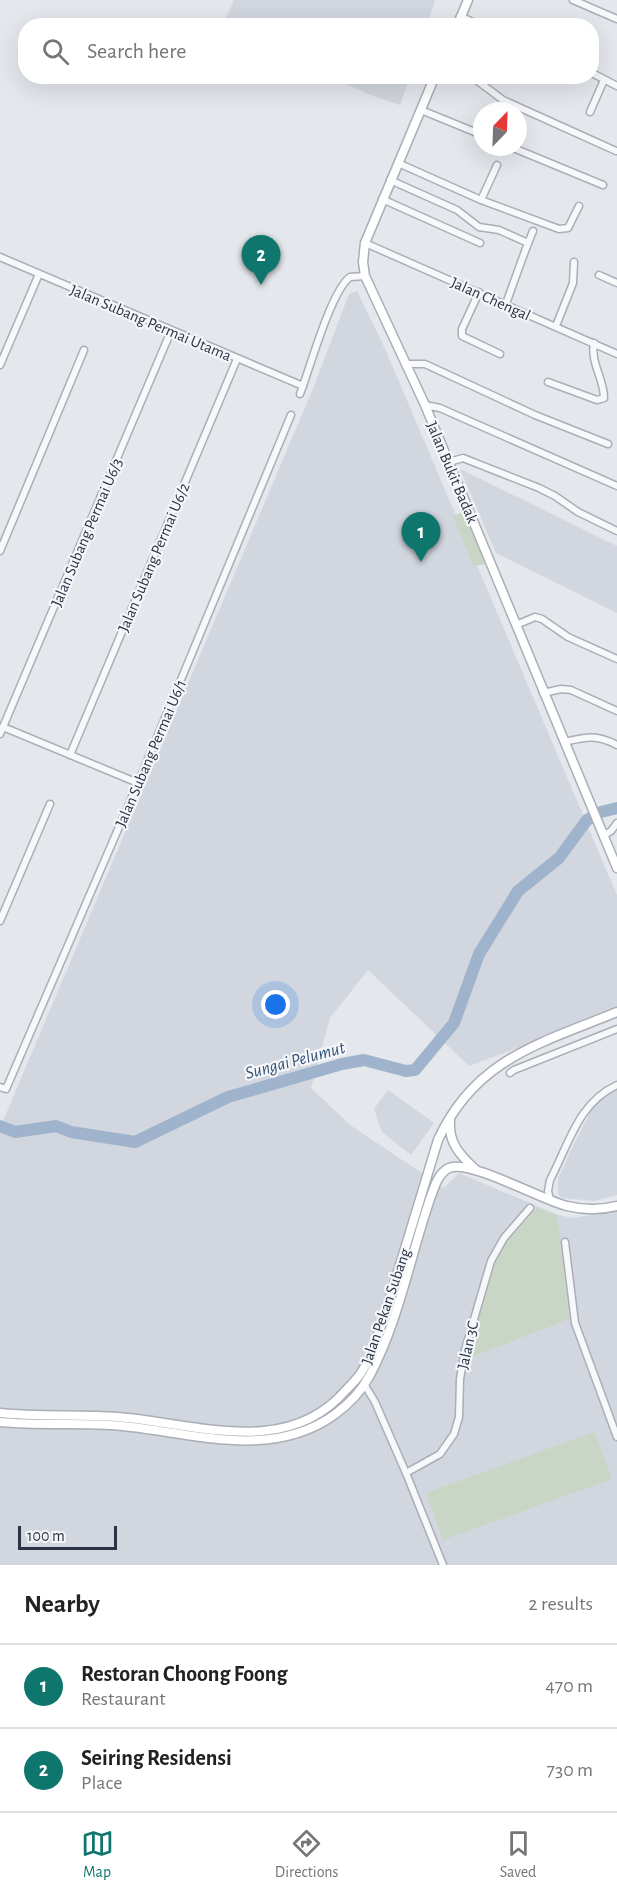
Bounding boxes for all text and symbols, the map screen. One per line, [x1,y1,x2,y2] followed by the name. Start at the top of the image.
[18,18,599,84] search box
[39,35,72,68] icon: search
[87,40,186,62] text: Search here
[473,102,527,156] north arrow
[242,236,280,285] pin: 2
[448,274,533,324] street label: Jalan Chengal
[68,282,234,364] street label: Jalan Subang Permai Utama
[423,419,481,526] street label: Jalan Bukit Badak
[48,456,125,609] street label: Jalan Subang Permai U6/3
[115,480,193,634] street label: Jalan Subang Permai U6/2
[402,512,440,562] pin: 1
[113,677,189,829] street label: Jalan Subang Permai U6/1
[261,990,290,1019] your location
[243,1039,347,1083] water label: Sungai Pelumut
[359,1246,413,1366] street label: Jalan Pekan Subang
[455,1320,481,1371] street label: Jalan 3C
[18,1523,117,1550] scale bar
[27,1528,65,1544] text: 100 m
[24,1591,100,1617] text: Nearby
[529,1594,593,1614] text: 2 results
[81,1663,287,1685] text: Restoran Choong Foong
[40,1676,47,1696] text: 1
[545,1676,593,1696] text: 470 m
[81,1689,166,1709] text: Restaurant
[81,1747,232,1769] text: Seiring Residensi
[39,1760,48,1780] text: 2
[547,1760,593,1780] text: 730 m
[81,1773,122,1793] text: Place
[81,1827,114,1882] tab: Map
[275,1827,339,1882] tab: Directions
[500,1827,536,1882] tab: Saved

